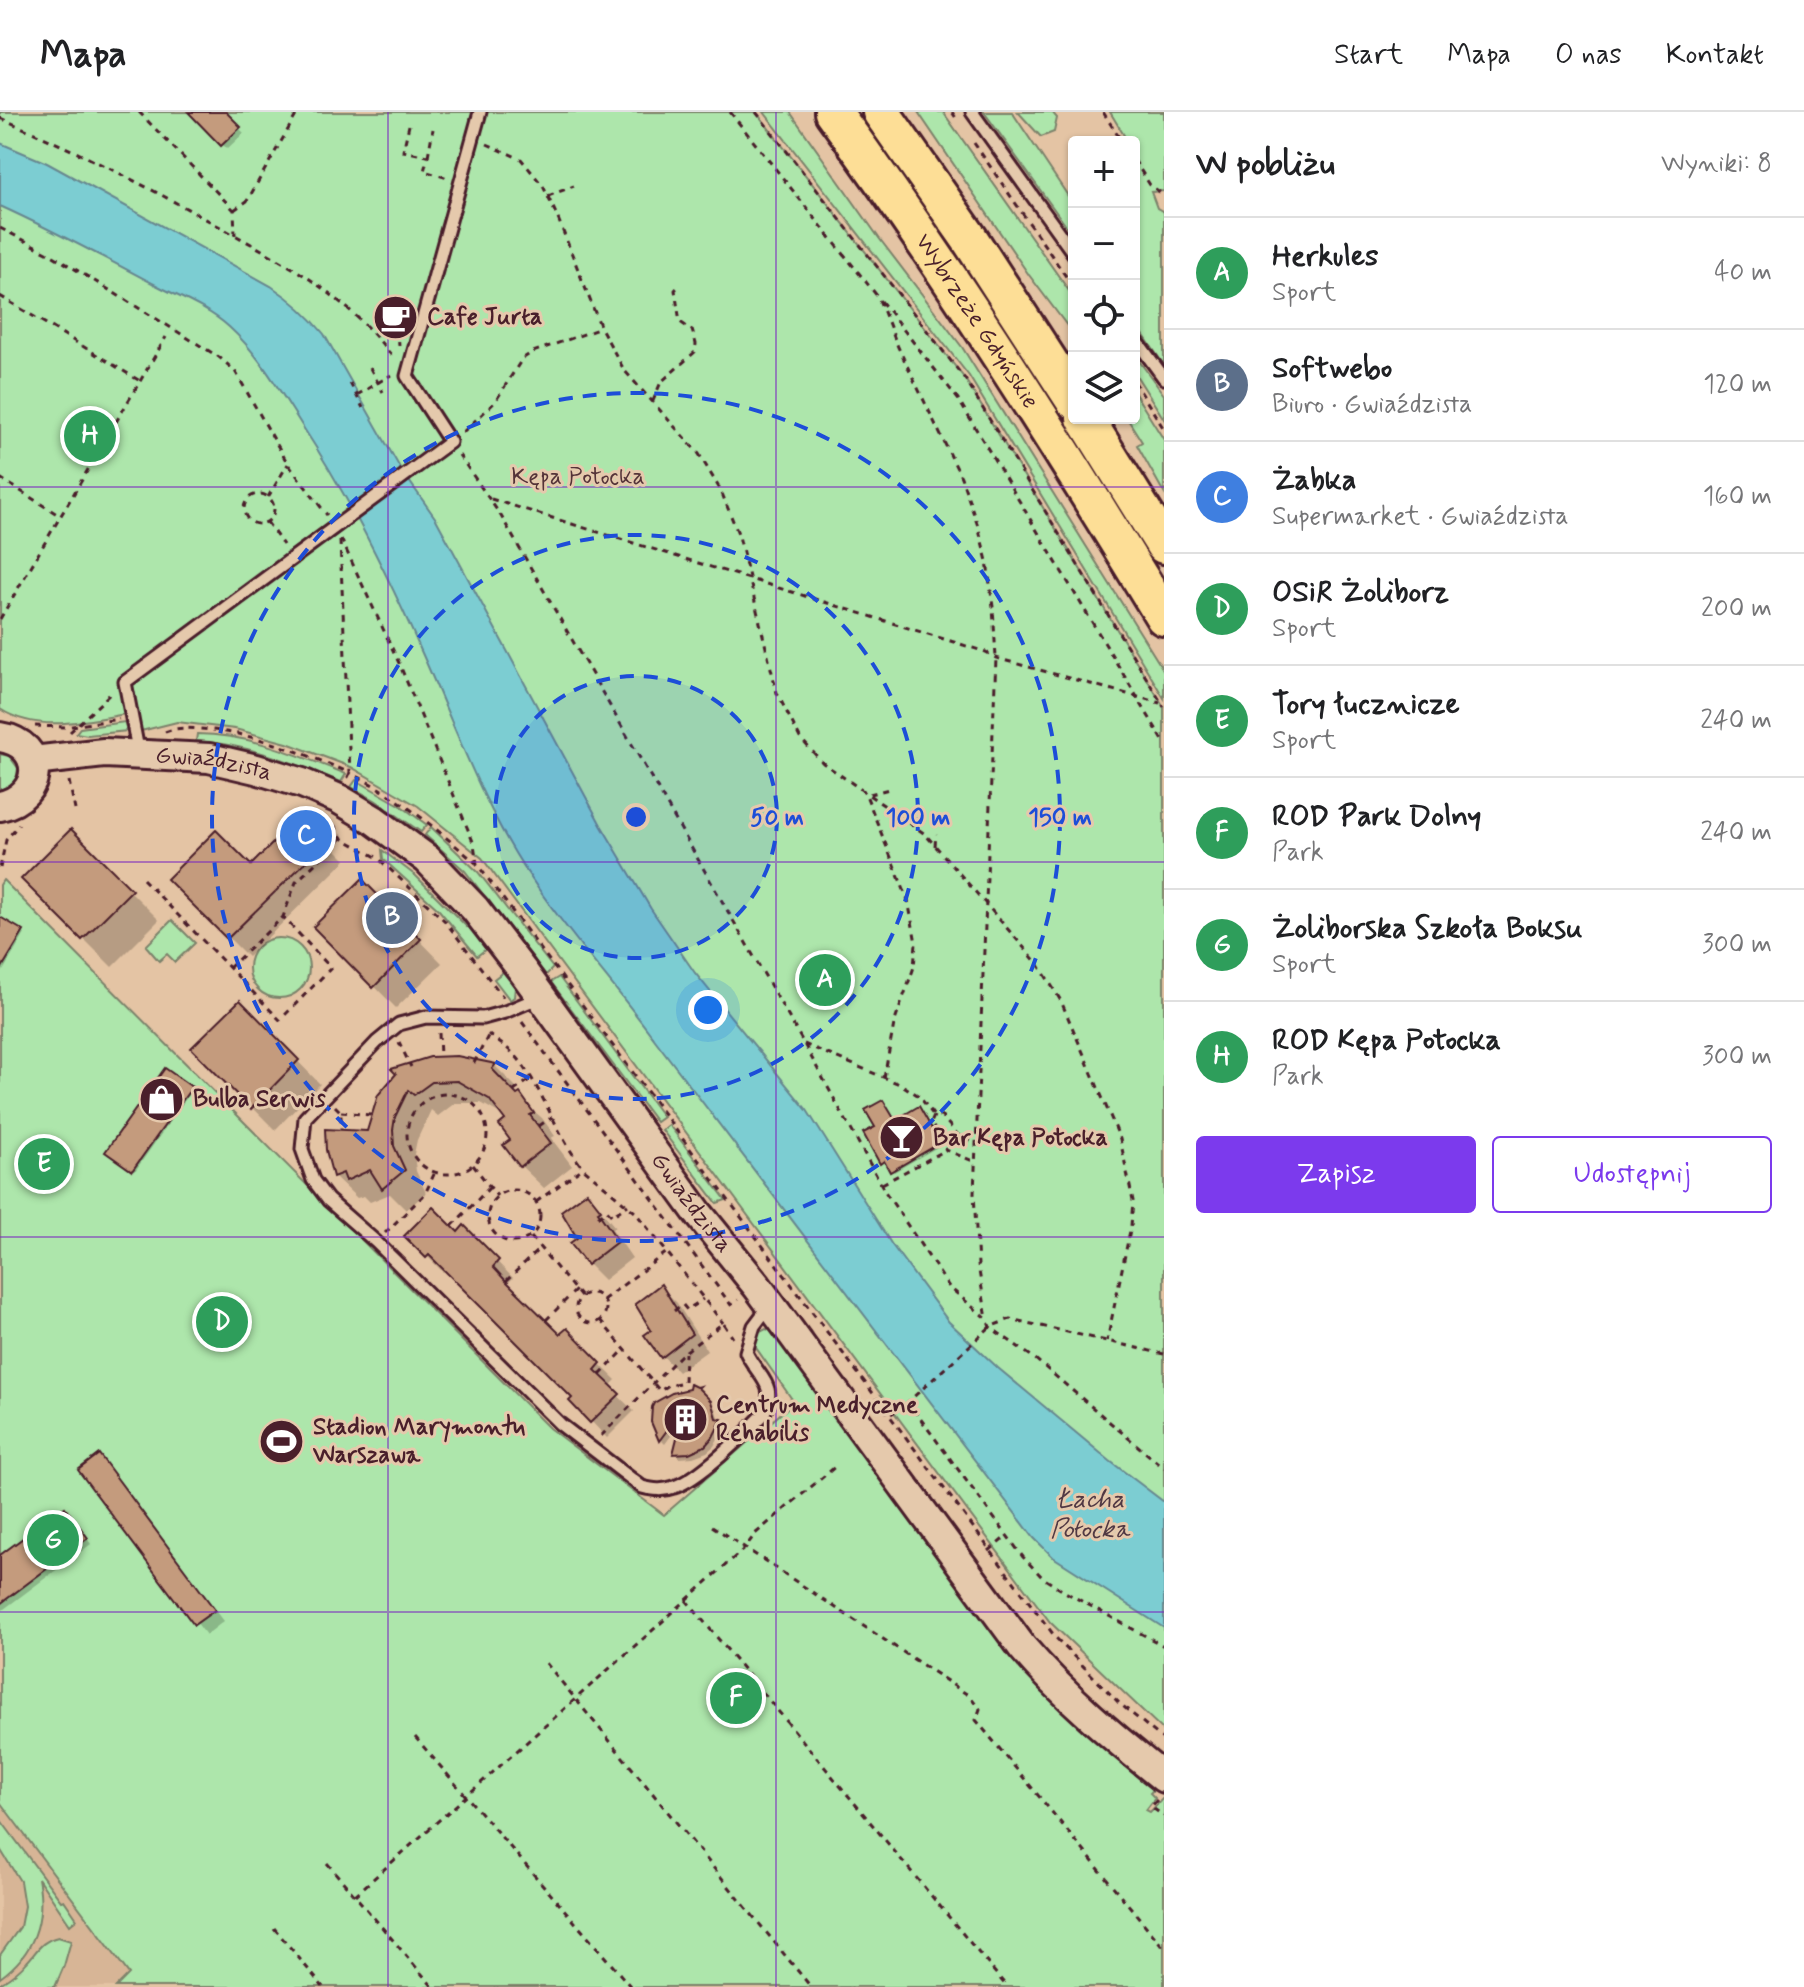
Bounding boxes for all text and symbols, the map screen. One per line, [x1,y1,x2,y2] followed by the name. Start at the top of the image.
[40,31,127,80] text: Mapa
[1334,37,1403,74] text: Start
[1447,37,1511,74] text: Mapa
[1555,37,1622,74] text: O nas
[1666,37,1764,74] text: Kontakt
[1068,136,1140,424] map controls
[1068,136,1140,208] button: +
[1196,142,1335,187] text: W pobliżu
[1661,147,1772,181] text: Wyniki: 8
[1068,208,1140,280] button: −
[908,228,1046,415] street label: Wybrzeże Gdyńskie
[1272,237,1378,276] text: Herkules
[1213,256,1231,290] text: A
[1714,256,1772,290] text: 40 m
[1272,276,1336,310] text: Sport
[1068,280,1140,352] button: locate
[372,293,420,341] cafe icon: Cafe Jurta
[427,302,542,333] place label: Cafe Jurta
[1272,349,1392,388] text: Softwebo
[1068,352,1140,424] button: layers
[1214,368,1230,402] text: B
[1703,368,1772,402] text: 120 m
[1272,388,1472,422] text: Biuro · Gwiaździsta
[64,406,116,466] pin: H
[1272,461,1356,500] text: Żabka
[511,462,645,493] park label: Kępa Potocka
[1213,480,1231,514] text: C
[1703,480,1772,514] text: 160 m
[1272,500,1569,534] text: Supermarket · Gwiaździsta
[1272,573,1449,612] text: OSiR Żoliborz
[1213,592,1231,626] text: D
[1701,592,1772,626] text: 200 m
[1272,612,1336,646] text: Sport
[1272,685,1460,724] text: Tory łucznicze
[1214,704,1230,738] text: E
[1700,704,1772,738] text: 240 m
[1272,724,1336,758] text: Sport
[155,740,276,789] street label: Gwiaździsta
[1272,797,1481,836] text: ROD Park Dolny
[622,803,650,831] centre of rings
[750,803,804,834] text: 50 m
[886,803,950,834] text: 100 m
[1028,803,1092,834] text: 150 m
[280,806,332,866] pin: C
[1215,816,1229,850] text: F
[1700,816,1772,850] text: 240 m
[1272,836,1324,870] text: Park
[366,888,418,948] pin: B
[1272,909,1583,948] text: Żoliborska Szkoła Boksu
[1213,928,1231,962] text: G
[1702,928,1772,962] text: 300 m
[1272,948,1336,982] text: Sport
[799,950,851,1010] pin: A
[688,990,728,1030] your location
[1272,1021,1501,1060] text: ROD Kępa Potocka
[1214,1040,1230,1074] text: H
[1702,1040,1772,1074] text: 300 m
[1272,1060,1324,1094] text: Park
[138,1075,186,1123] shop icon: Bulba Serwis
[193,1084,326,1115] place label: Bulba Serwis
[878,1114,926,1162] bar icon: Bar Kępa Potocka
[933,1123,1108,1154] place label: Bar Kępa Potocka
[18,1134,70,1194] pin: E
[1196,1136,1476,1213] button: Zapisz
[1492,1136,1772,1213] button: Udostępnij
[644,1146,740,1259] street label: Gwiaździsta
[196,1292,248,1352] pin: D
[716,1390,918,1449] place label: Centrum Medyczne Rehabilis
[661,1395,709,1443] building icon: Centrum Medyczne Rehabilis
[312,1412,525,1471] place label: Stadion Marymontu Warszawa
[258,1417,306,1465] sports icon: Stadion Marymontu Warszawa
[1050,1483,1131,1547] water label: Łacha Potocka
[27,1510,79,1570] pin: G
[710,1668,762,1728] pin: F

